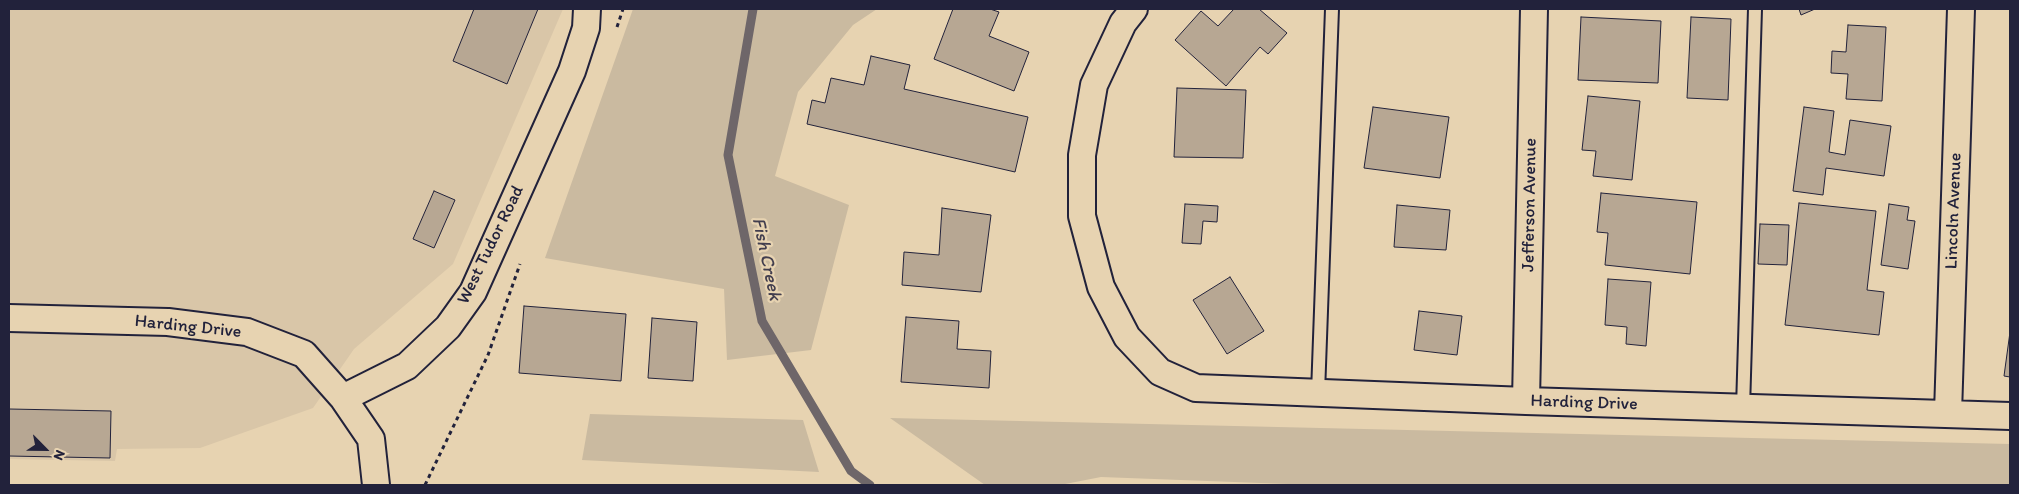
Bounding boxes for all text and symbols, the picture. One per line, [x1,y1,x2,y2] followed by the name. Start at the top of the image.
[1518,138,1542,272] street label: Jefferson Avenue
[1941,152,1967,270] street label: Lincoln Avenue
[453,182,529,308] street label: West Tudor Road
[746,215,786,303] water label: Fish Creek
[134,311,242,343] street label: Harding Drive
[1530,390,1638,416] street label: Harding Drive
[20,424,70,474] north arrow
[50,447,69,463] text: N

